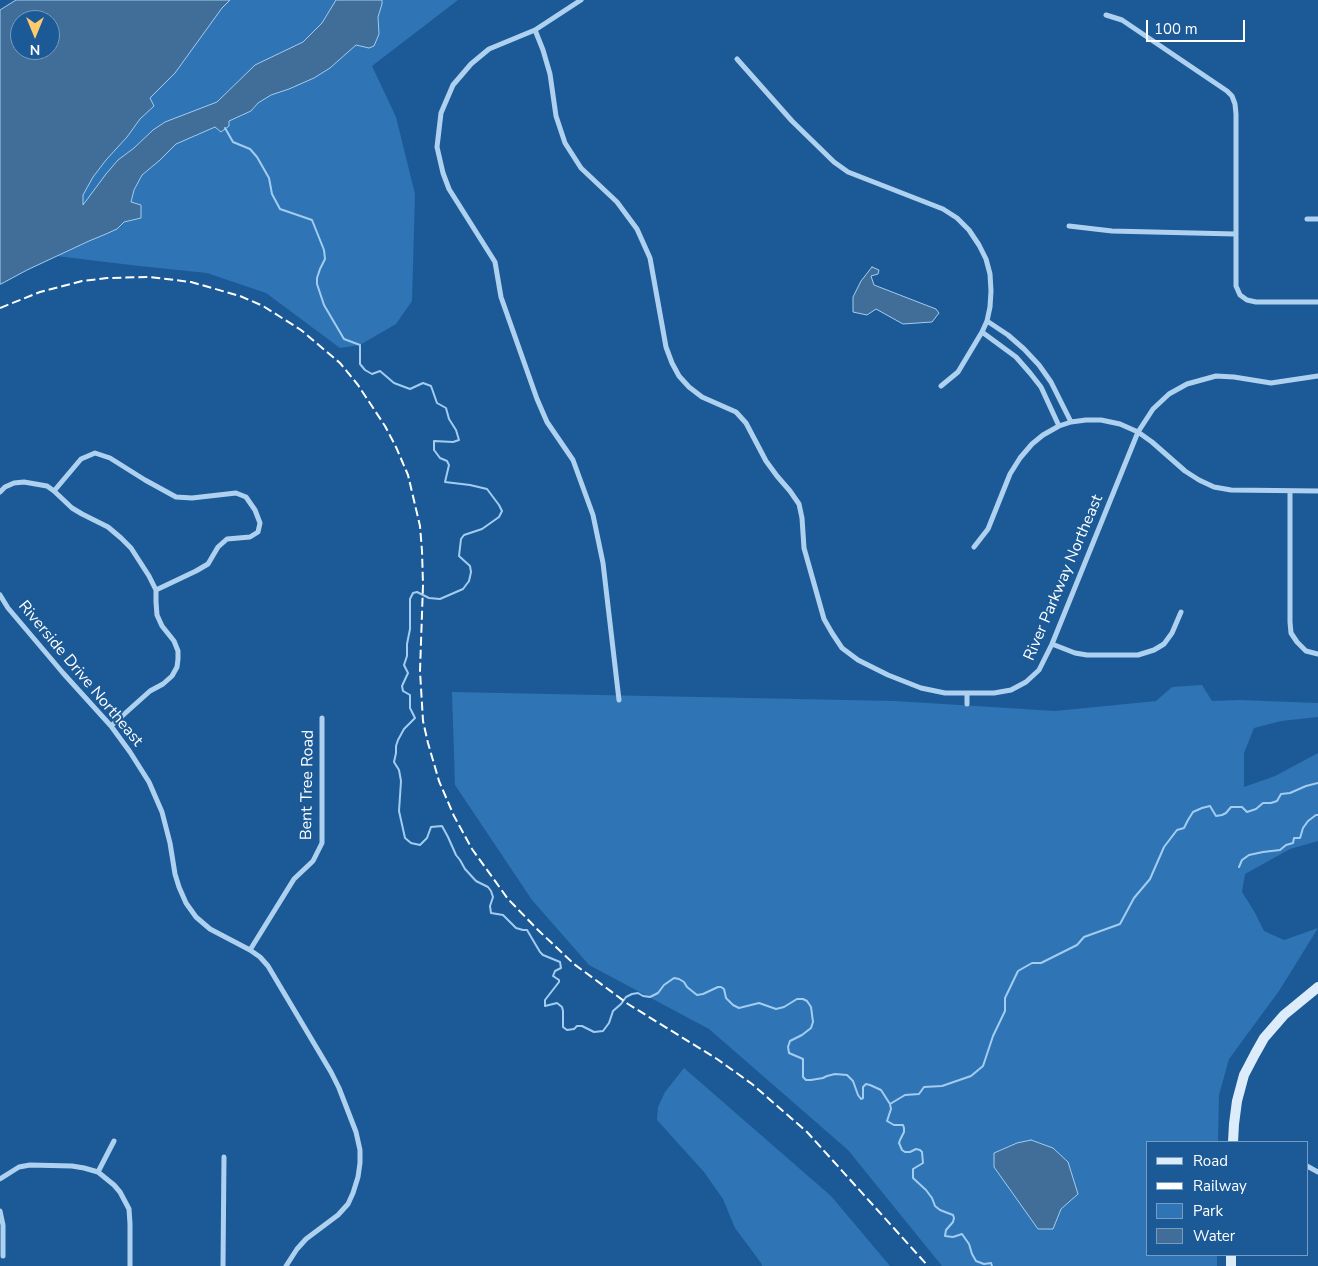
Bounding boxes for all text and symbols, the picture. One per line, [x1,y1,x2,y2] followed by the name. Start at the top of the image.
[10,10,60,60] north arrow
[1148,10,1247,42] scale bar
[1154,19,1198,39] text: 100 m
[30,40,40,59] text: N
[1020,492,1108,664] street label: River Parkway Northeast
[14,597,146,751] street label: Riverside Drive Northeast
[297,730,319,840] street label: Bent Tree Road
[1146,1141,1308,1256] legend
[1193,1151,1228,1171] text: Road
[1193,1176,1247,1196] text: Railway
[1193,1201,1223,1221] text: Park
[1193,1226,1235,1246] text: Water

